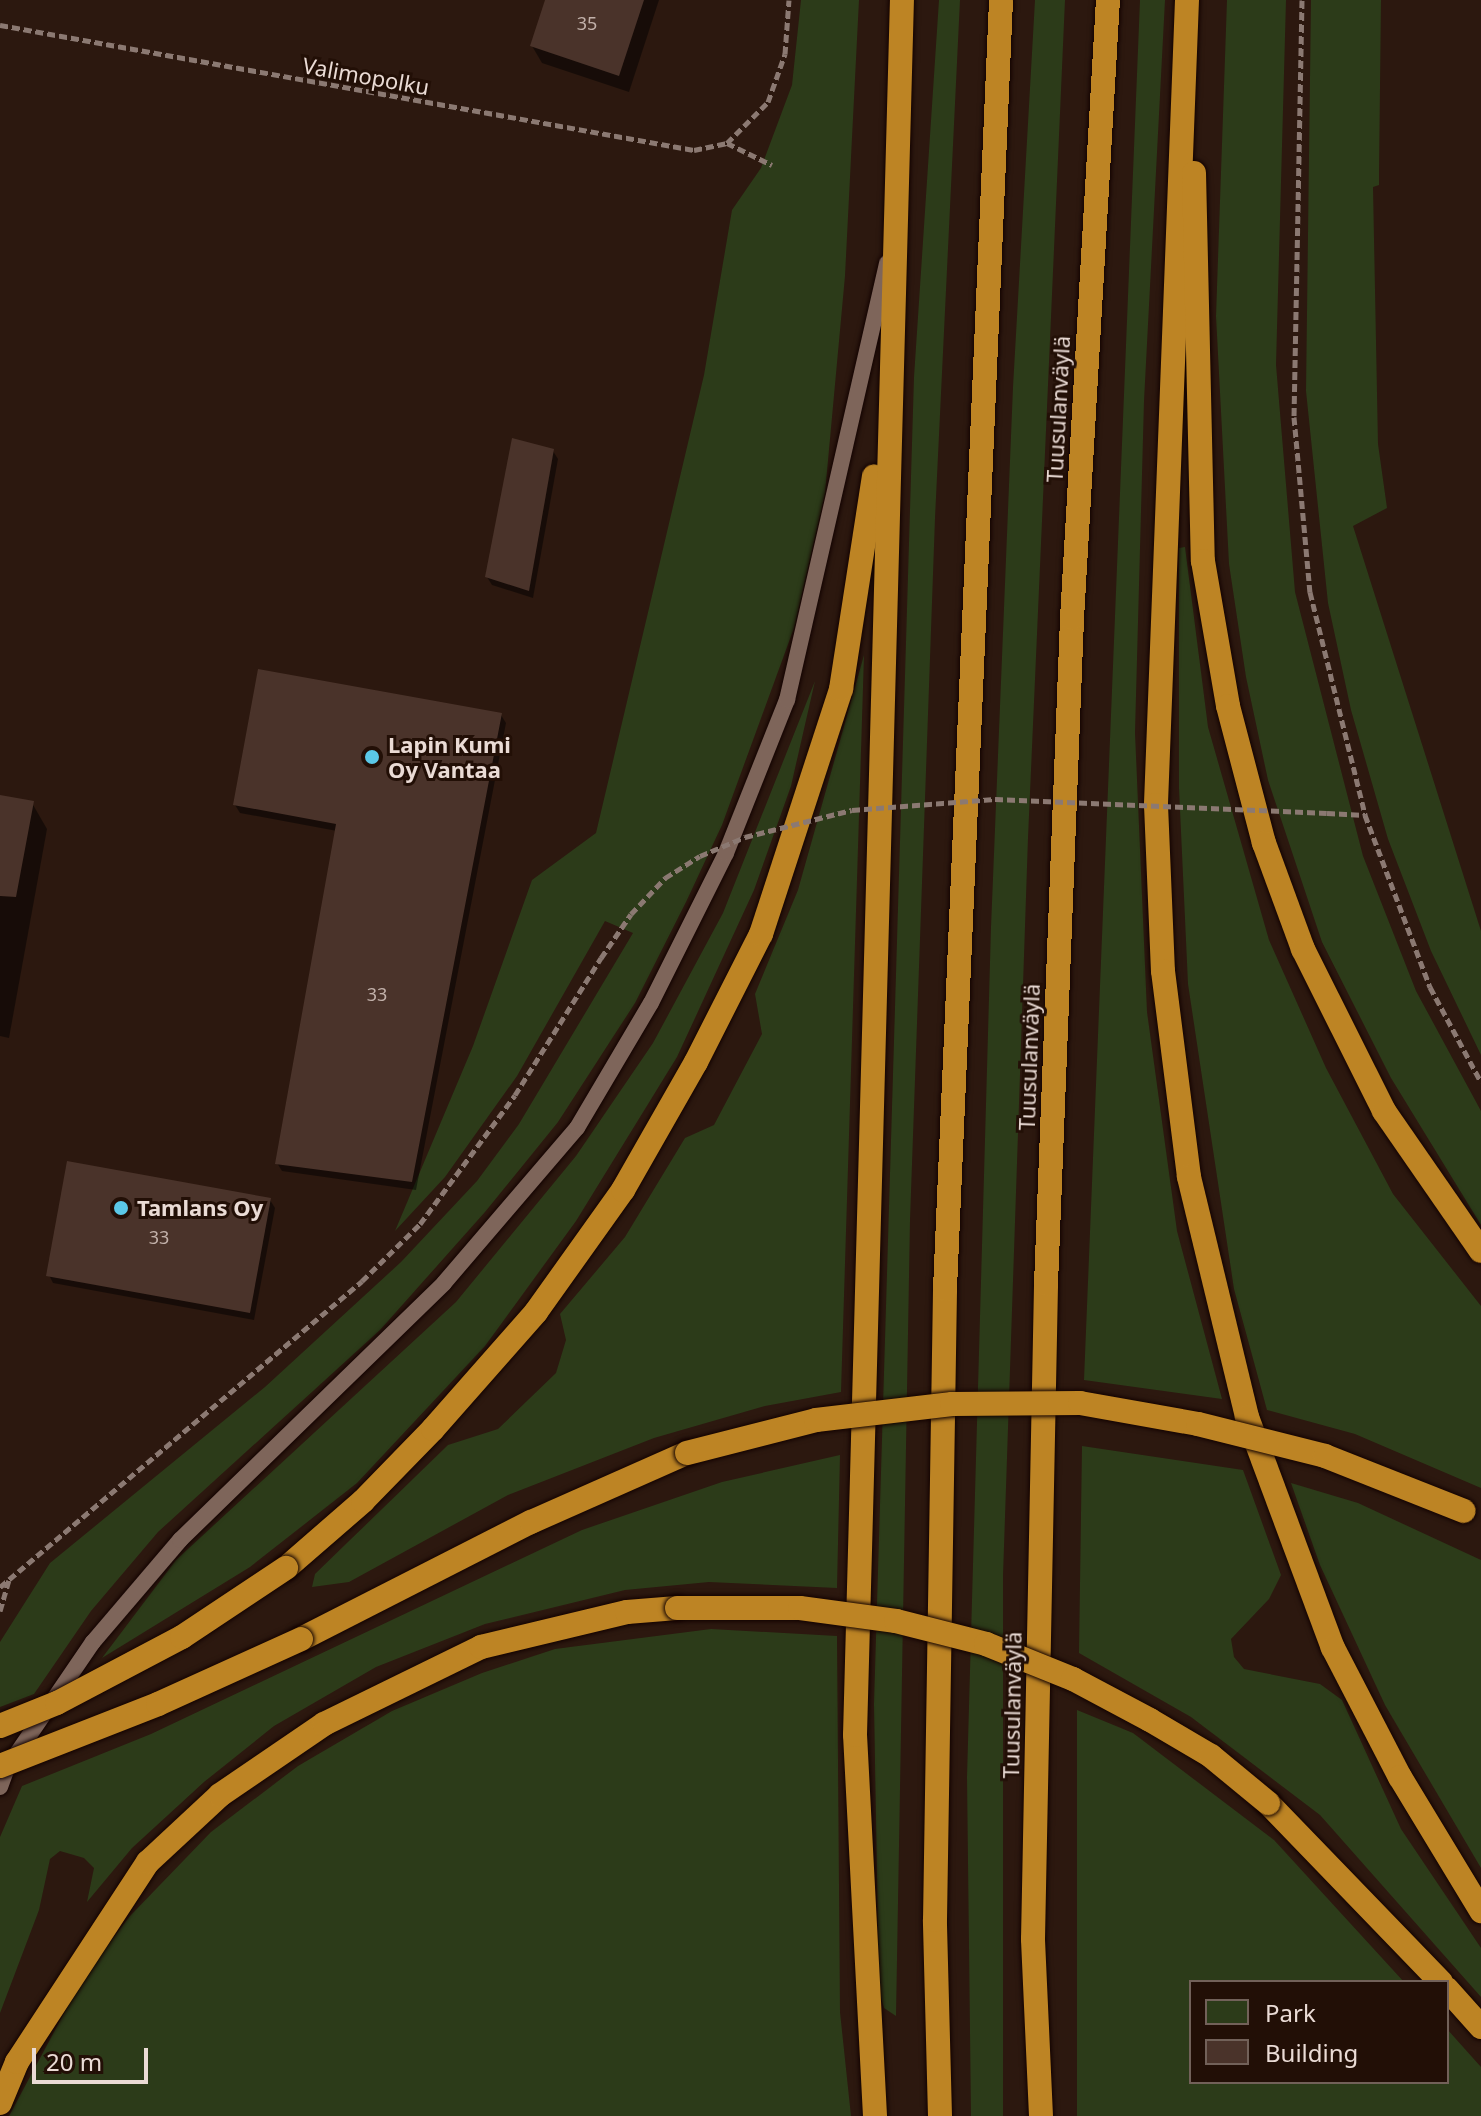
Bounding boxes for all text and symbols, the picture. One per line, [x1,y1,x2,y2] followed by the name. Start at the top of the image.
[577,12,597,34] house number: 35
[301,52,431,100] street label: Valimopolku
[1041,335,1075,483] street label: Tuusulanväylä
[388,731,511,782] place label: Lapin Kumi Oy Vantaa
[363,748,381,766] marker: Lapin Kumi Oy Vantaa
[367,983,387,1005] house number: 33
[1013,983,1045,1131] street label: Tuusulanväylä
[137,1195,263,1221] place label: Tamlans Oy
[112,1199,130,1217] marker: Tamlans Oy
[149,1226,169,1248] house number: 33
[998,1631,1026,1779] street label: Tuusulanväylä
[1189,1980,1449,2084] legend
[1265,1996,1316,2029] text: Park
[36,2032,152,2082] scale bar
[1265,2036,1358,2069] text: Building
[46,2045,102,2078] text: 20 m

